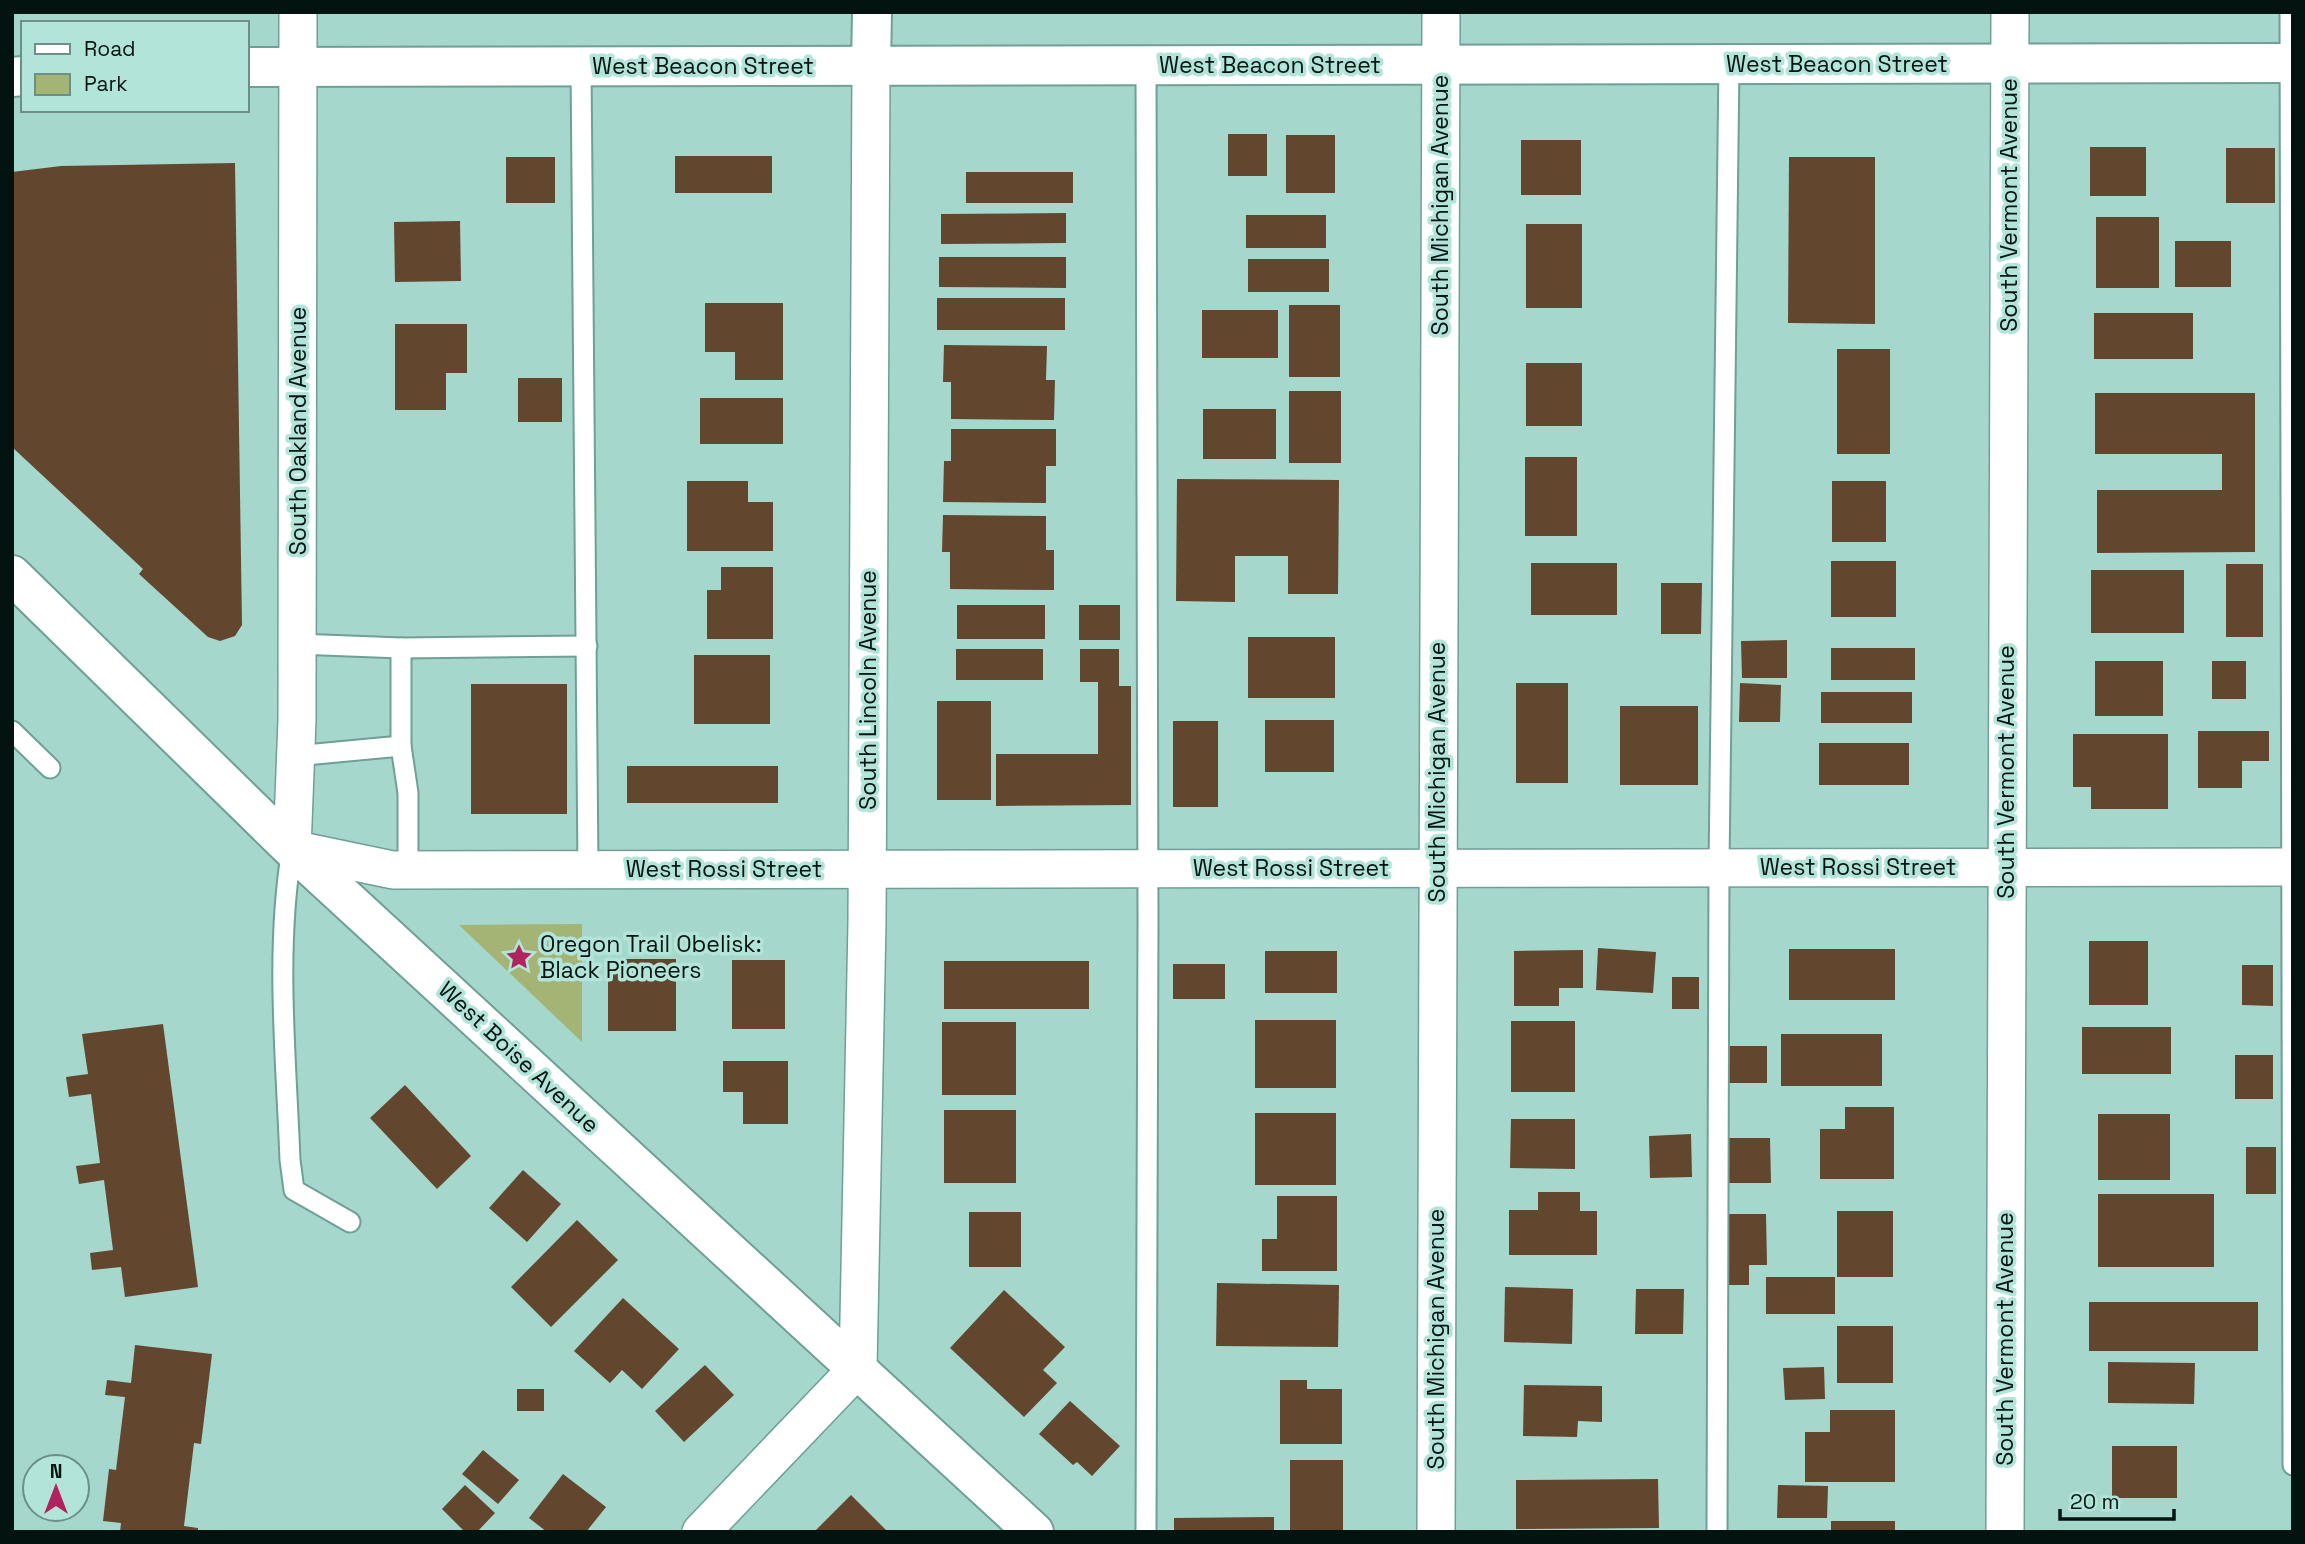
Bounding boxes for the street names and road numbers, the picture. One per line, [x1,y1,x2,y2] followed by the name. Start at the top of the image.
[1726,49,1948,79] street label: West Beacon Street
[1159,50,1381,80] street label: West Beacon Street
[592,51,814,81] street label: West Beacon Street
[1425,75,1455,335] street label: South Michigan Avenue
[1994,78,2024,332] street label: South Vermont Avenue
[283,307,313,555] street label: South Oakland Avenue
[853,570,883,810] street label: South Lincoln Avenue
[1422,642,1452,902] street label: South Michigan Avenue
[1991,645,2021,899] street label: South Vermont Avenue
[1760,852,1956,882] street label: West Rossi Street
[1193,853,1389,883] street label: West Rossi Street
[626,854,822,884] street label: West Rossi Street
[432,975,606,1139] street label: West Boise Avenue
[1421,1209,1451,1469] street label: South Michigan Avenue
[1990,1212,2020,1466] street label: South Vermont Avenue

